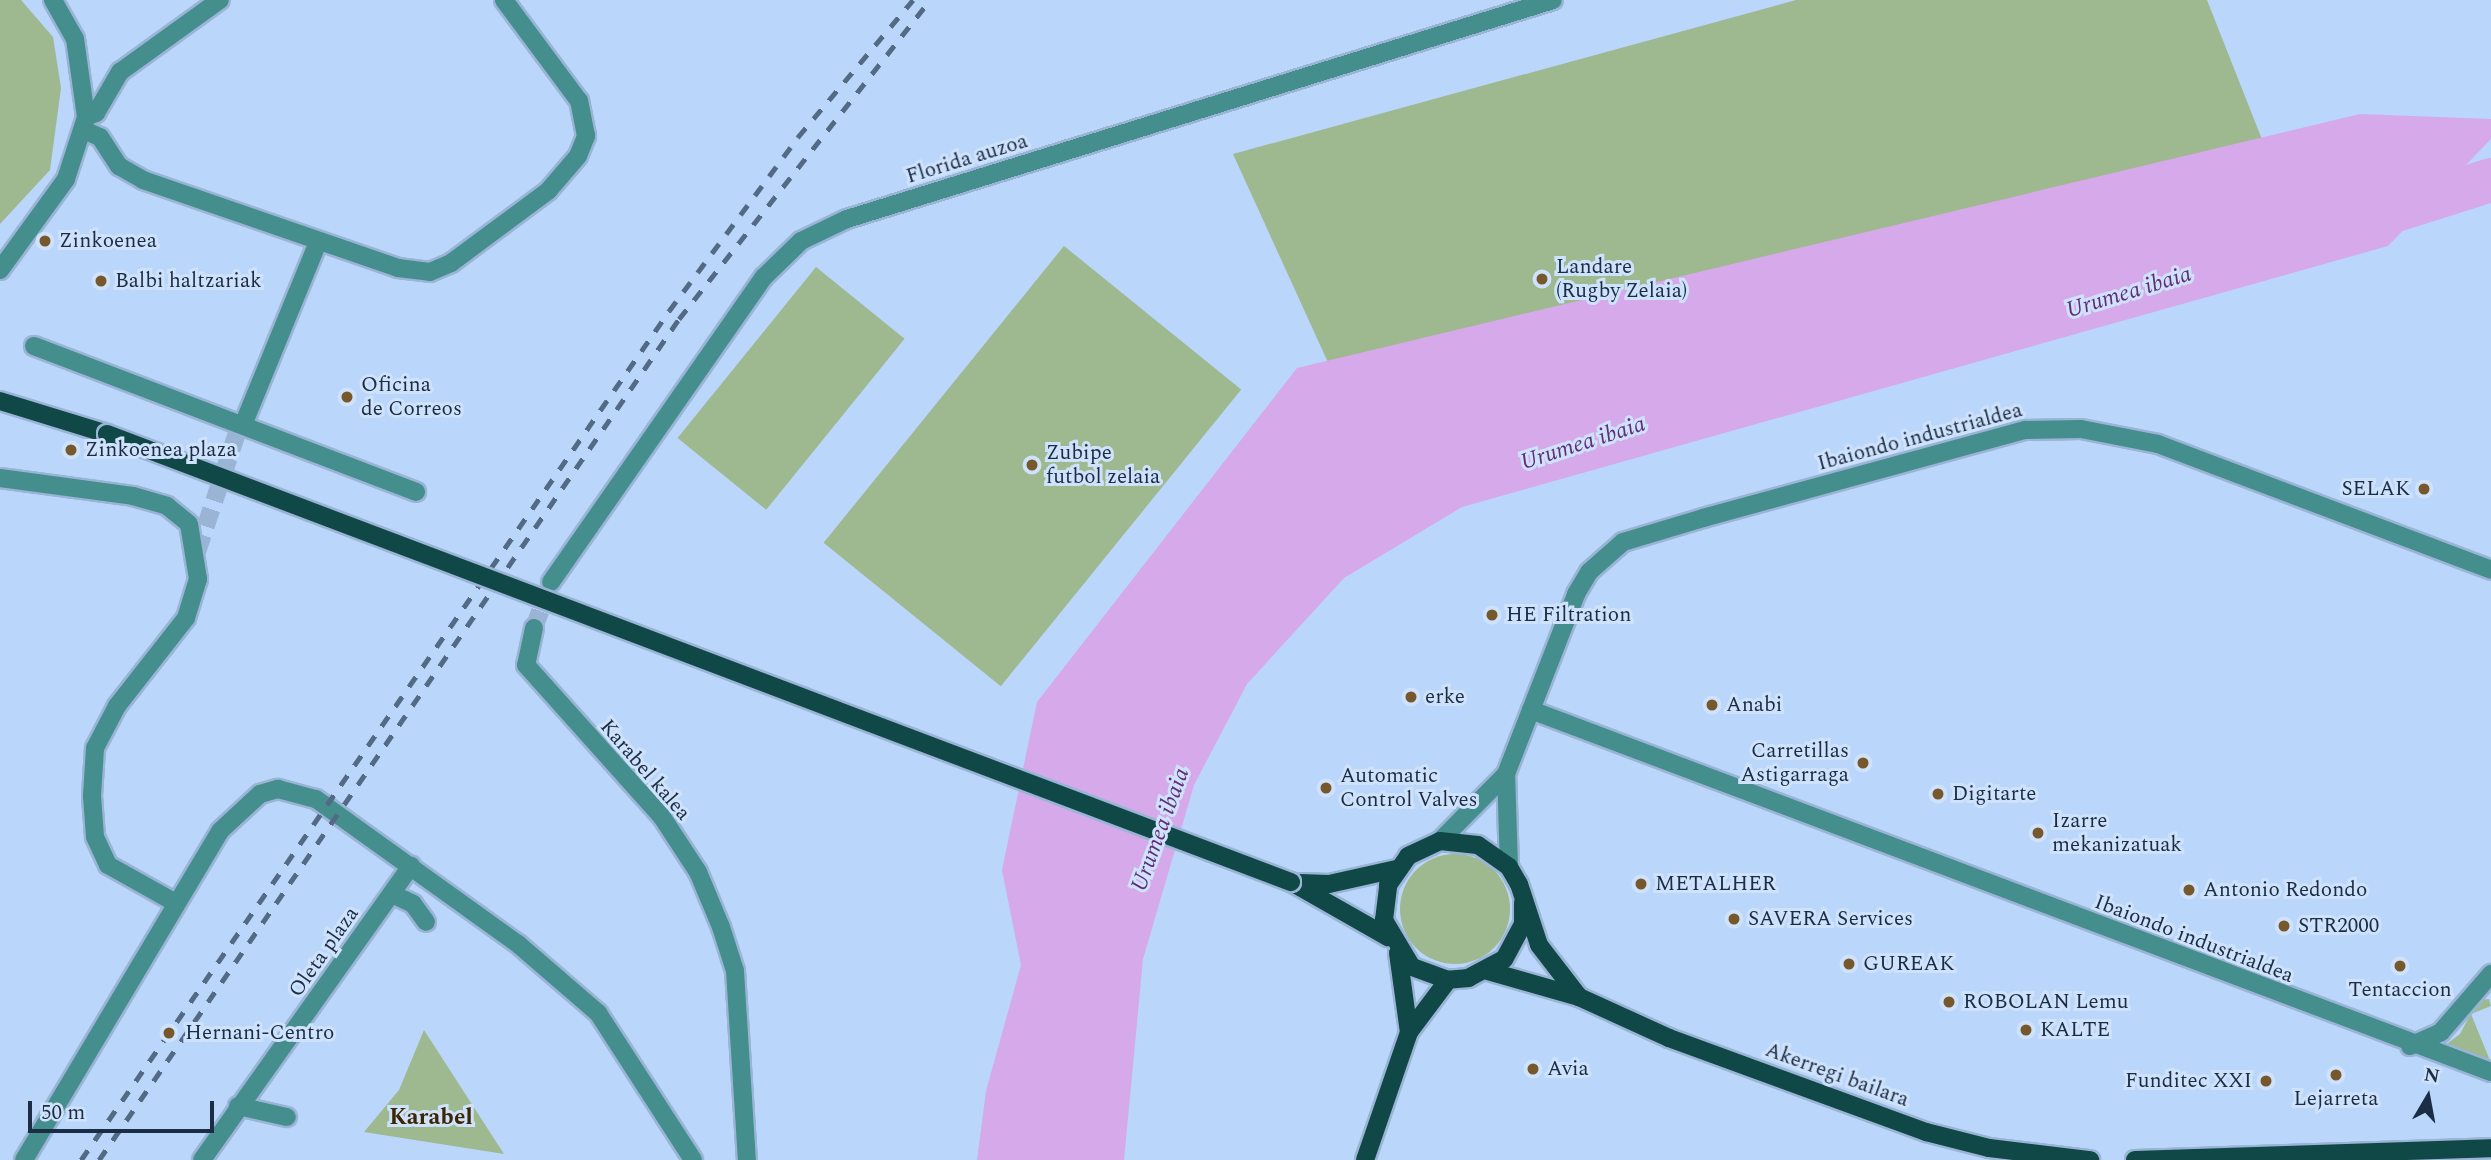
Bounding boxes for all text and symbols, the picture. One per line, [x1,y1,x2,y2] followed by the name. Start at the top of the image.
[903,129,1031,189] street label: Florida auzoa
[59,228,157,254] place label: Zinkoenea
[37,233,53,249] marker: Zinkoenea
[1556,254,1687,304] place label: Landare (Rugby Zelaia)
[2063,261,2195,325] water label: Urumea ibaia
[115,268,262,294] place label: Balbi haltzariak
[1534,271,1550,287] marker: Landare (Rugby Zelaia)
[93,273,109,289] marker: Balbi haltzariak
[361,372,462,422] place label: Oficina de Correos
[339,389,355,405] marker: Oficina de Correos
[1815,398,2025,476] street label: Ibaiondo industrialdea
[1517,411,1649,477] water label: Urumea ibaia
[85,437,237,463] place label: Zinkoenea plaza
[1046,440,1160,490] place label: Zubipe futbol zelaia
[63,442,79,458] marker: Zinkoenea plaza
[1024,457,1040,473] marker: Zubipe futbol zelaia
[2341,476,2410,502] place label: SELAK
[2416,481,2432,497] marker: SELAK
[1506,602,1631,628] place label: HE Filtration
[1484,607,1500,623] marker: HE Filtration
[1425,684,1465,710] place label: erke
[1403,689,1419,705] marker: erke
[1726,692,1782,718] place label: Anabi
[1704,697,1720,713] marker: Anabi
[594,714,696,826] street label: Karabel kalea
[1740,738,1849,788] place label: Carretillas Astigarraga
[1855,755,1871,771] marker: Carretillas Astigarraga
[1340,763,1478,813] place label: Automatic Control Valves
[1126,764,1196,896] water label: Urumea ibaia
[1318,780,1334,796] marker: Automatic Control Valves
[1952,781,2037,807] place label: Digitarte
[1930,786,1946,802] marker: Digitarte
[2052,808,2182,858] place label: Izarre mekanizatuak
[2030,825,2046,841] marker: Izarre mekanizatuak
[1655,871,1776,897] place label: METALHER
[1633,876,1649,892] marker: METALHER
[2203,877,2367,903] place label: Antonio Redondo
[2181,882,2197,898] marker: Antonio Redondo
[2091,889,2297,989] street label: Ibaiondo industrialdea
[284,902,364,1002] street label: Oleta plaza
[1748,906,1913,932] place label: SAVERA Services
[1726,911,1742,927] marker: SAVERA Services
[2298,913,2379,939] place label: STR2000
[2276,918,2292,934] marker: STR2000
[1863,951,1954,977] place label: GUREAK
[1841,956,1857,972] marker: GUREAK
[2392,958,2408,974] marker: Tentaccion
[2348,977,2452,1003] place label: Tentaccion
[1963,989,2129,1015] place label: ROBOLAN Lemu
[1941,994,1957,1010] marker: ROBOLAN Lemu
[2040,1017,2110,1043] place label: KALTE
[185,1020,334,1046] place label: Hernani-Centro
[2018,1022,2034,1038] marker: KALTE
[159,1023,179,1043] marker: Hernani-Centro
[1762,1037,1912,1113] street label: Akerregi bailara
[1547,1056,1589,1082] place label: Avia
[2422,1060,2442,1091] text: N
[1525,1061,1541,1077] marker: Avia
[2393,1062,2463,1132] north arrow
[2328,1067,2344,1083] marker: Lejarreta
[2125,1068,2252,1094] place label: Funditec XXI
[2258,1073,2274,1089] marker: Funditec XXI
[32,1086,217,1130] scale bar
[2294,1086,2378,1112] place label: Lejarreta
[41,1097,85,1129] text: 50 m
[389,1104,473,1132] district label: Karabel

